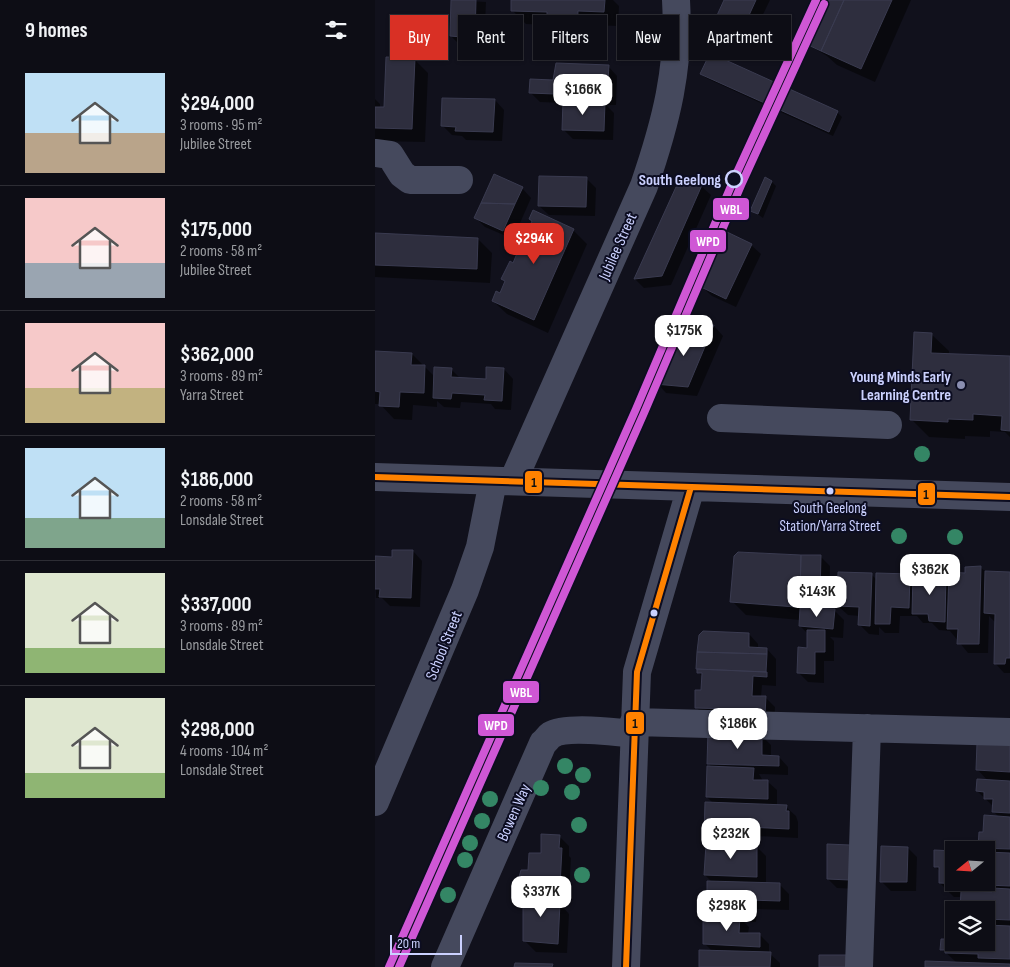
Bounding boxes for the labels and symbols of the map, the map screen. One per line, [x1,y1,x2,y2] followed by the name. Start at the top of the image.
[548,74,618,116] pin: $166K
[725,170,743,188] marker: South Geelong
[639,171,721,190] place label: South Geelong
[712,197,750,221] line badge: WBL
[720,201,742,218] text: WBL
[595,210,642,284] street label: Jubilee Street
[499,222,569,265] pin: $294K
[689,229,727,253] line badge: WPD
[696,233,720,250] text: WPD
[649,314,719,357] pin: $175K
[850,368,951,405] place label: Young Minds Early Learning Centre
[955,379,967,391] marker: Young Minds Early Learning Centre
[524,470,543,494] line badge: 1
[531,474,537,491] text: 1
[917,482,936,506] line badge: 1
[825,486,835,496] marker: South Geelong Station/Yarra Street
[923,486,929,503] text: 1
[779,499,881,536] place label: South Geelong Station/Yarra Street
[895,554,965,596] pin: $362K
[782,576,852,618] pin: $143K
[422,608,467,683] street label: School Street
[649,608,659,618] unlabelled marker
[502,680,540,704] line badge: WBL
[510,684,532,701] text: WBL
[703,708,773,750] pin: $186K
[625,711,645,735] line badge: 1
[477,713,515,737] line badge: WPD
[632,715,638,732] text: 1
[484,717,508,734] text: WPD
[493,781,535,844] street label: Bowen Way
[696,818,766,860] pin: $232K
[945,841,995,891] north arrow
[506,876,576,918] pin: $337K
[692,890,762,932] pin: $298K
[390,932,463,955] scale bar

